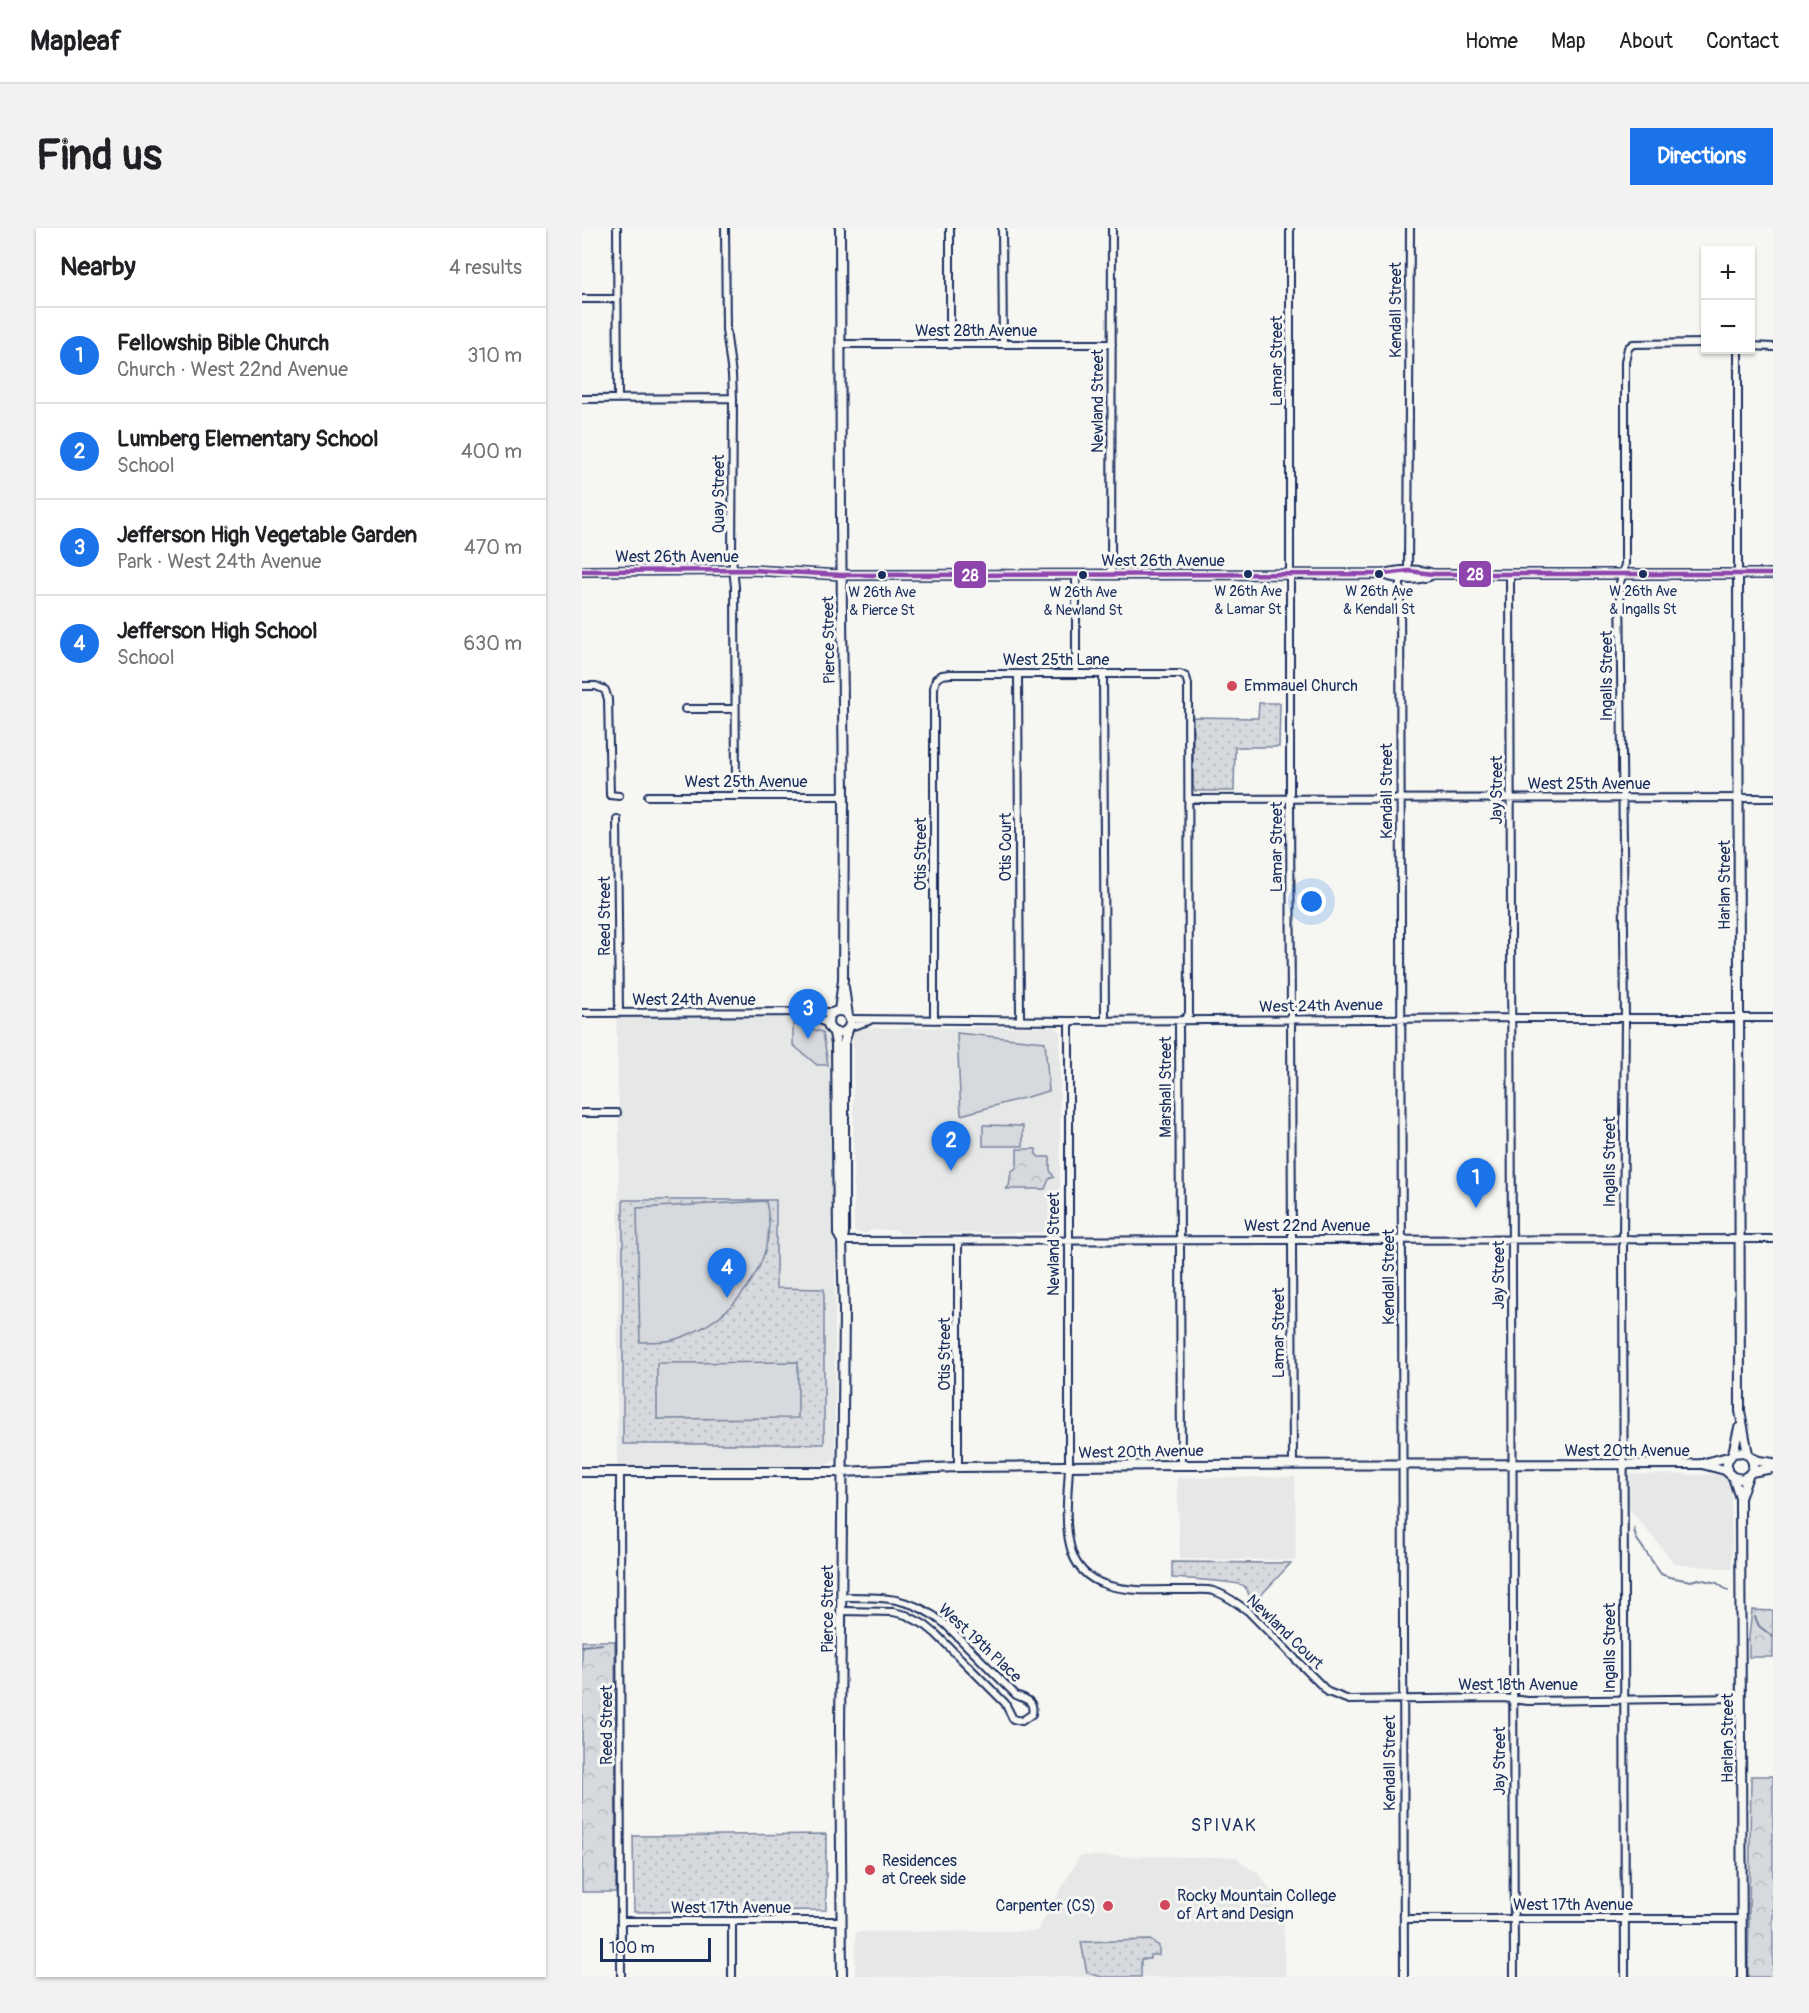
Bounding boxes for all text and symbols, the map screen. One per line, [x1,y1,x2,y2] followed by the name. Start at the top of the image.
[30,24,121,59] text: Mapleaf
[1465,28,1518,55] text: Home
[1551,28,1586,55] text: Map
[1619,28,1673,55] text: About
[1706,28,1779,55] text: Contact
[1630,128,1773,185] button: Directions
[36,130,162,182] text: Find us
[1701,246,1755,354] map controls
[1701,246,1755,300] button: +
[60,251,136,283] text: Nearby
[449,255,522,280] text: 4 results
[1386,261,1406,358] street label: Kendall Street
[1701,300,1755,354] button: −
[1267,315,1287,406] street label: Lamar Street
[915,321,1037,341] street label: West 28th Avenue
[117,329,329,357] text: Fellowship Bible Church
[76,343,83,368] text: 1
[467,343,522,368] text: 310 m
[1088,348,1108,453] street label: Newland Street
[117,357,348,382] text: Church · West 22nd Avenue
[117,425,378,453] text: Lumberg Elementary School
[74,439,85,464] text: 2
[461,439,522,464] text: 400 m
[117,453,174,478] text: School
[709,454,729,533] street label: Quay Street
[117,521,417,549] text: Jefferson High Vegetable Garden
[74,535,85,560] text: 3
[464,535,522,560] text: 470 m
[615,547,739,567] street label: West 26th Avenue
[117,549,321,574] text: Park · West 24th Avenue
[1101,551,1225,571] street label: West 26th Avenue
[953,560,987,589] line badge: 28
[1458,560,1492,588] line badge: 28
[1466,565,1484,585] text: 28
[961,566,979,586] text: 28
[1242,568,1254,580] marker: W 26th Ave & Lamar St
[1373,568,1385,580] marker: W 26th Ave & Kendall St
[1637,568,1649,580] marker: W 26th Ave & Ingalls St
[876,569,888,581] marker: W 26th Ave & Pierce St
[1077,569,1089,581] marker: W 26th Ave & Newland St
[1214,583,1282,618] place label: W 26th Ave & Lamar St
[1343,583,1415,618] place label: W 26th Ave & Kendall St
[1609,583,1677,618] place label: W 26th Ave & Ingalls St
[848,584,916,619] place label: W 26th Ave & Pierce St
[1044,584,1123,619] place label: W 26th Ave & Newland St
[818,595,840,684] street label: Pierce Street
[117,617,318,645] text: Jefferson High School
[1597,630,1617,721] street label: Ingalls Street
[74,631,85,656] text: 4
[463,631,522,656] text: 630 m
[117,645,174,670] text: School
[1003,650,1109,670] street label: West 25th Lane
[1244,676,1358,696] place label: Emmauel Church
[1225,679,1239,693] marker: Emmauel Church
[1377,742,1397,839] street label: Kendall Street
[1487,755,1507,824] street label: Jay Street
[685,772,808,792] street label: West 25th Avenue
[1528,774,1651,794] street label: West 25th Avenue
[1267,801,1287,892] street label: Lamar Street
[996,812,1016,881] street label: Otis Court
[911,817,931,891] street label: Otis Street
[1715,839,1735,930] street label: Harlan Street
[595,876,615,956] street label: Reed Street
[1297,887,1326,916] your location
[632,990,756,1010] street label: West 24th Avenue
[788,990,828,1039] pin: 3
[1259,995,1383,1017] street label: West 24th Avenue
[1156,1036,1176,1138] street label: Marshall Street
[1600,1116,1620,1207] street label: Ingalls Street
[932,1122,970,1171] pin: 2
[1456,1158,1496,1208] pin: 1
[1044,1191,1064,1296] street label: Newland Street
[1244,1216,1370,1236] street label: West 22nd Avenue
[1379,1228,1399,1325] street label: Kendall Street
[1489,1240,1509,1309] street label: Jay Street
[708,1248,746,1298] pin: 4
[1269,1287,1289,1378] street label: Lamar Street
[935,1317,955,1391] street label: Otis Street
[1078,1441,1204,1463] street label: West 20th Avenue
[1564,1441,1690,1461] street label: West 20th Avenue
[818,1564,838,1653] street label: Pierce Street
[1242,1590,1328,1674] street label: Newland Court
[934,1599,1026,1687] street label: West 19th Place
[1600,1602,1620,1693] street label: Ingalls Street
[1458,1675,1578,1695] street label: West 18th Avenue
[597,1685,617,1765] street label: Reed Street
[1718,1692,1738,1783] street label: Harlan Street
[1380,1714,1400,1811] street label: Kendall Street
[1490,1726,1510,1795] street label: Jay Street
[1191,1814,1257,1837] district label: SPIVAK
[882,1851,966,1889] place label: Residences at Creek side
[863,1863,877,1877] marker: Residences at Creek side
[1177,1886,1336,1924] place label: Rocky Mountain College of Art and Design
[1513,1895,1633,1915] street label: West 17th Avenue
[996,1896,1096,1916] place label: Carpenter (CS)
[671,1898,791,1918] street label: West 17th Avenue
[1158,1898,1172,1912] marker: Rocky Mountain College of Art and Design
[1101,1899,1115,1913] marker: Carpenter (CS)
[600,1935,711,1962] scale bar
[609,1938,655,1958] text: 100 m

